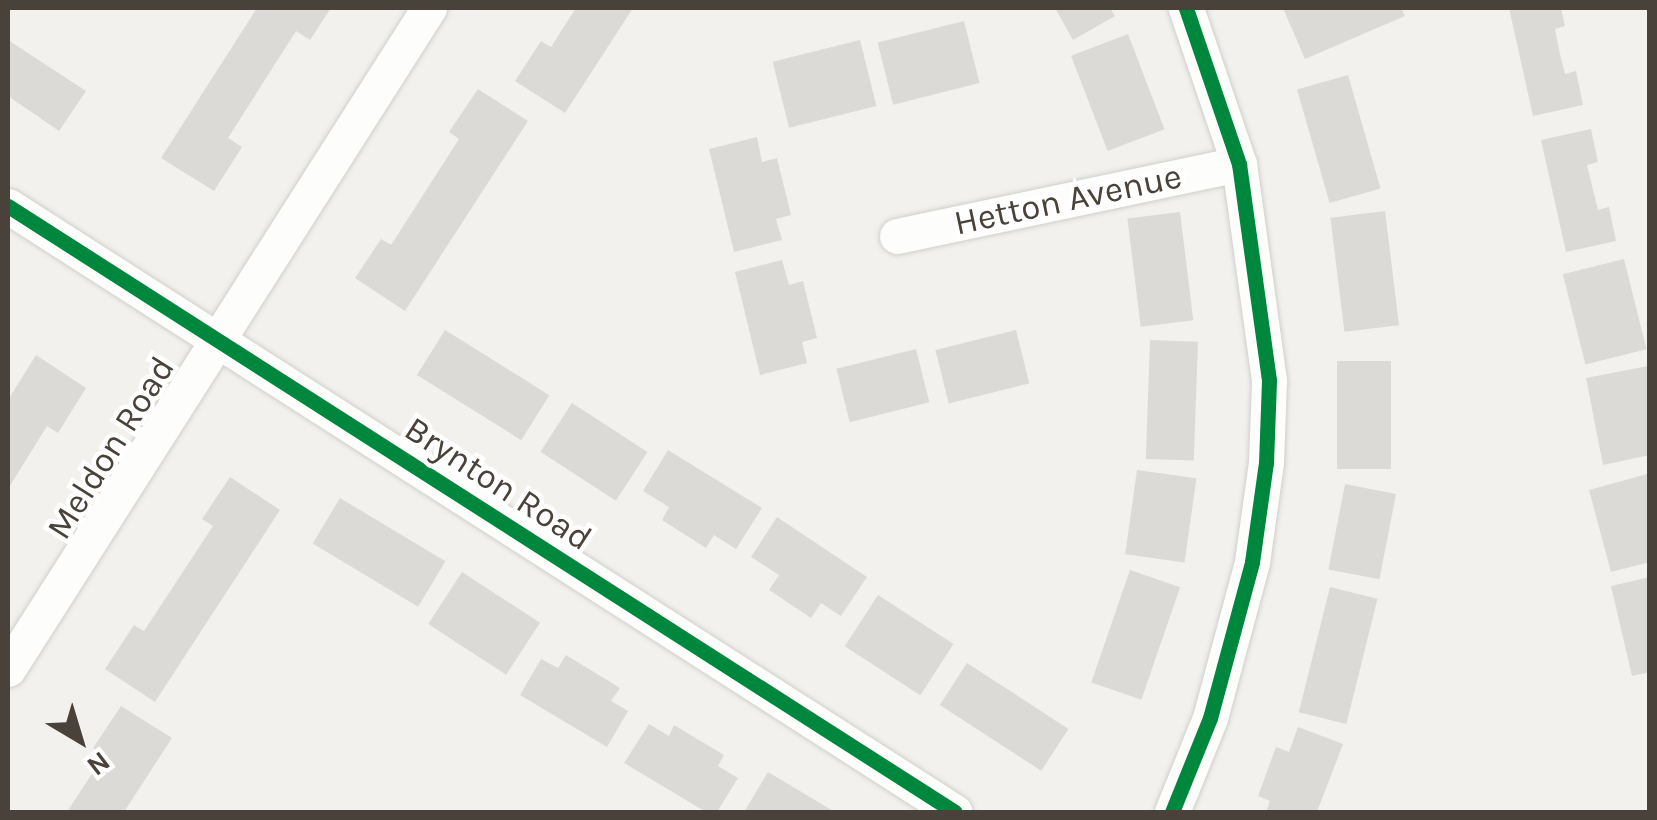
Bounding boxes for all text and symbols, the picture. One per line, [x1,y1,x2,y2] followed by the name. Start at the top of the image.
[950,155,1186,245] street label: Hetton Avenue
[38,349,184,547] street label: Meldon Road
[397,408,599,560] street label: Brynton Road
[30,690,130,790] north arrow
[81,745,117,783] text: N

